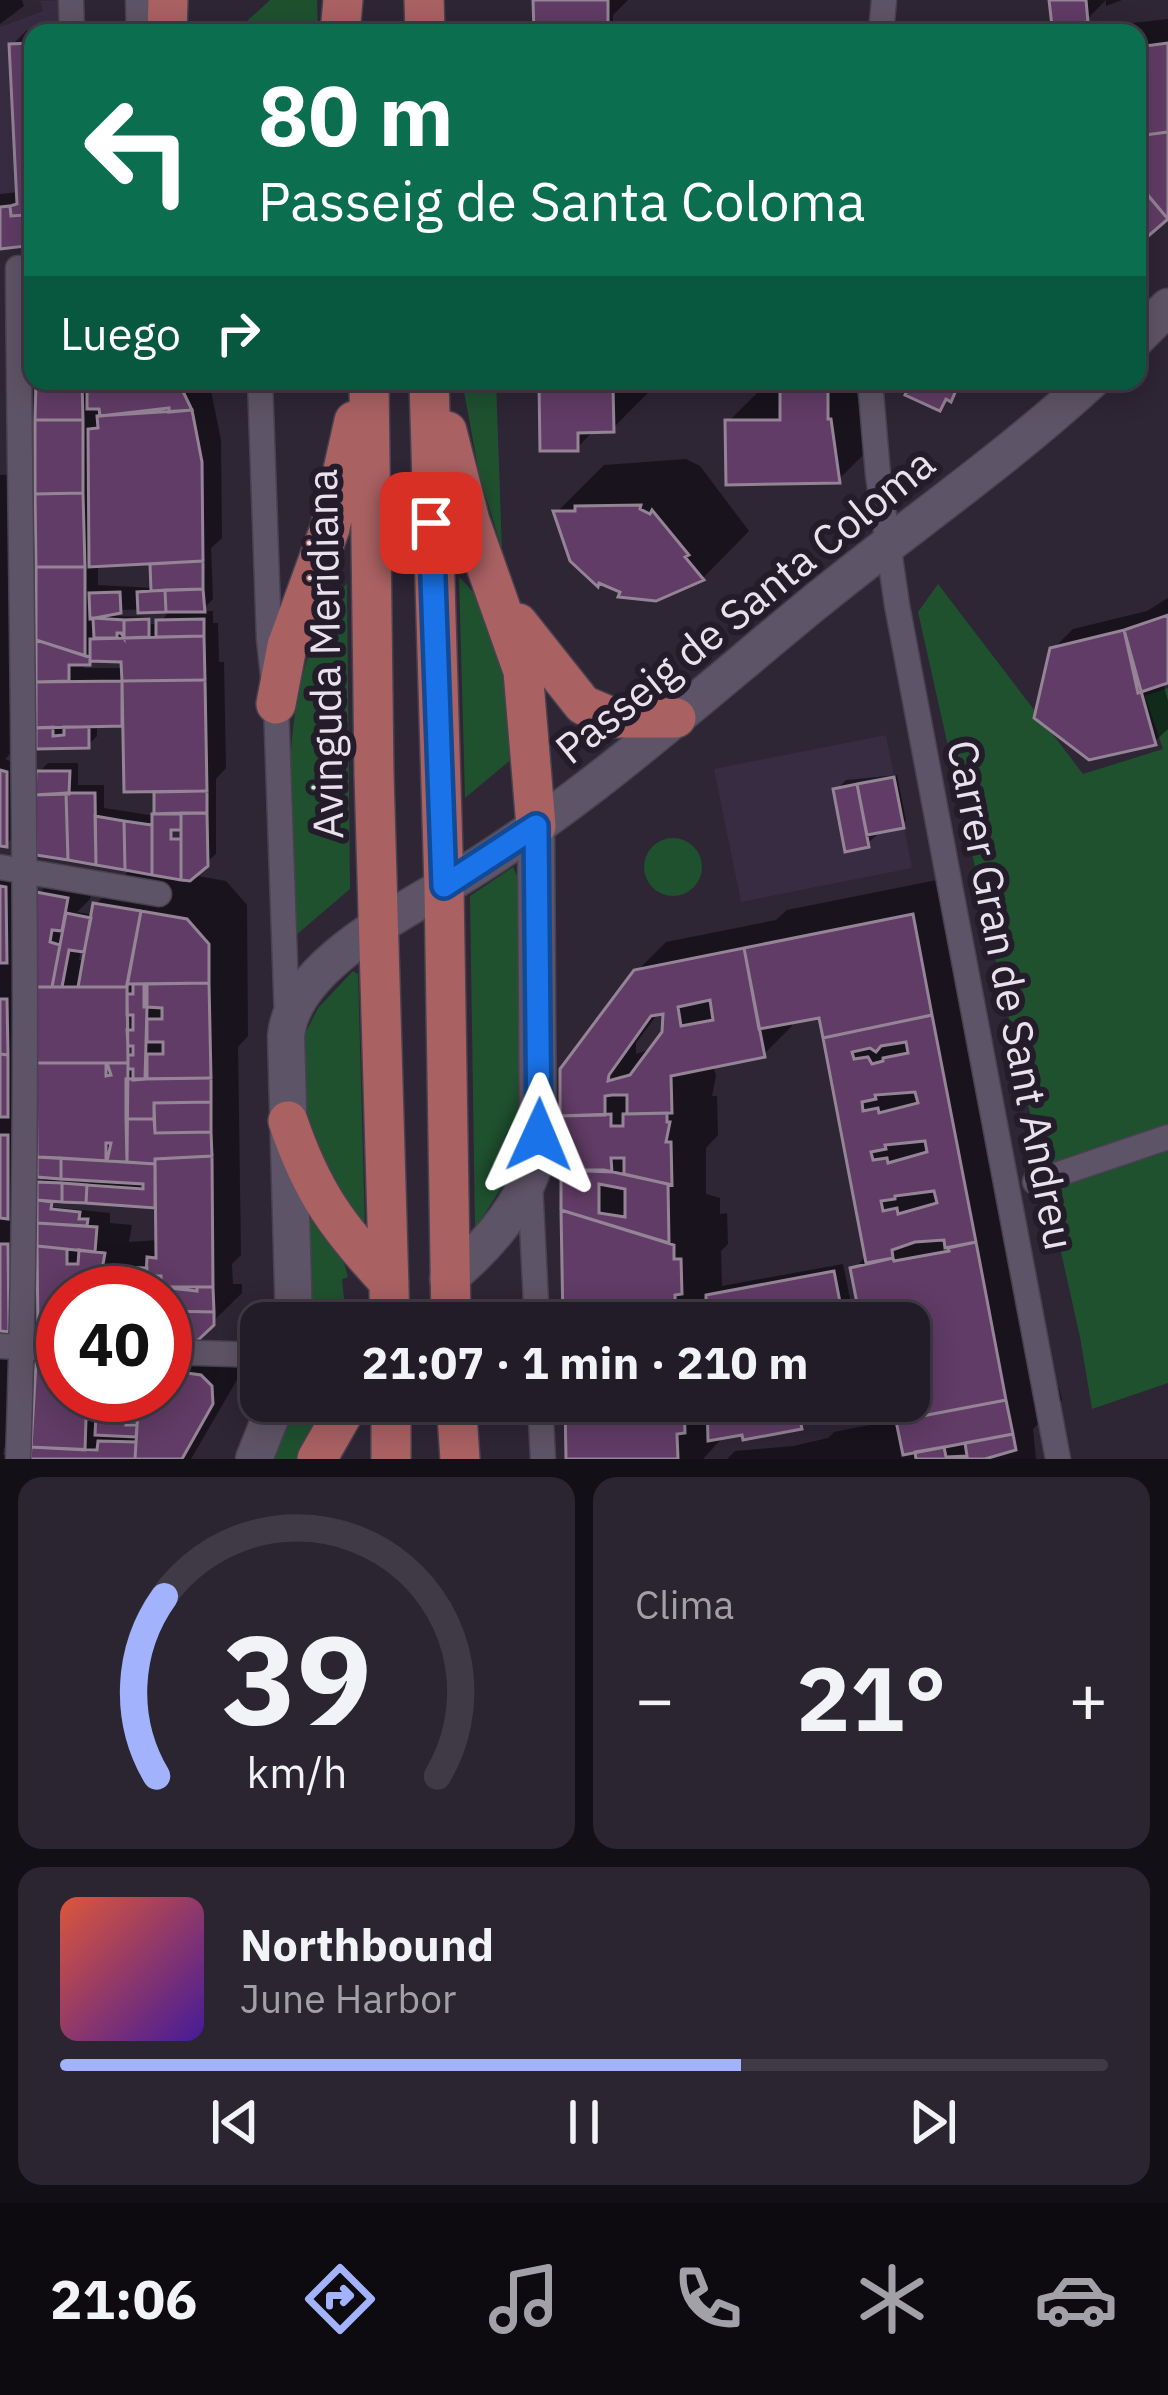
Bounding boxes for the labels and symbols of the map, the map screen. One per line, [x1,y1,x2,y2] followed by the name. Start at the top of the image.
[544,436,946,776] street label: Passeig de Santa Coloma
[294,468,355,840] street label: Avinguda Meridiana
[380,472,482,574] pin
[935,735,1088,1254] street label: Carrer Gran de Sant Andreu
[476,1072,602,1198] position arrow
[36,1266,192,1422] speed limit sign: 40

